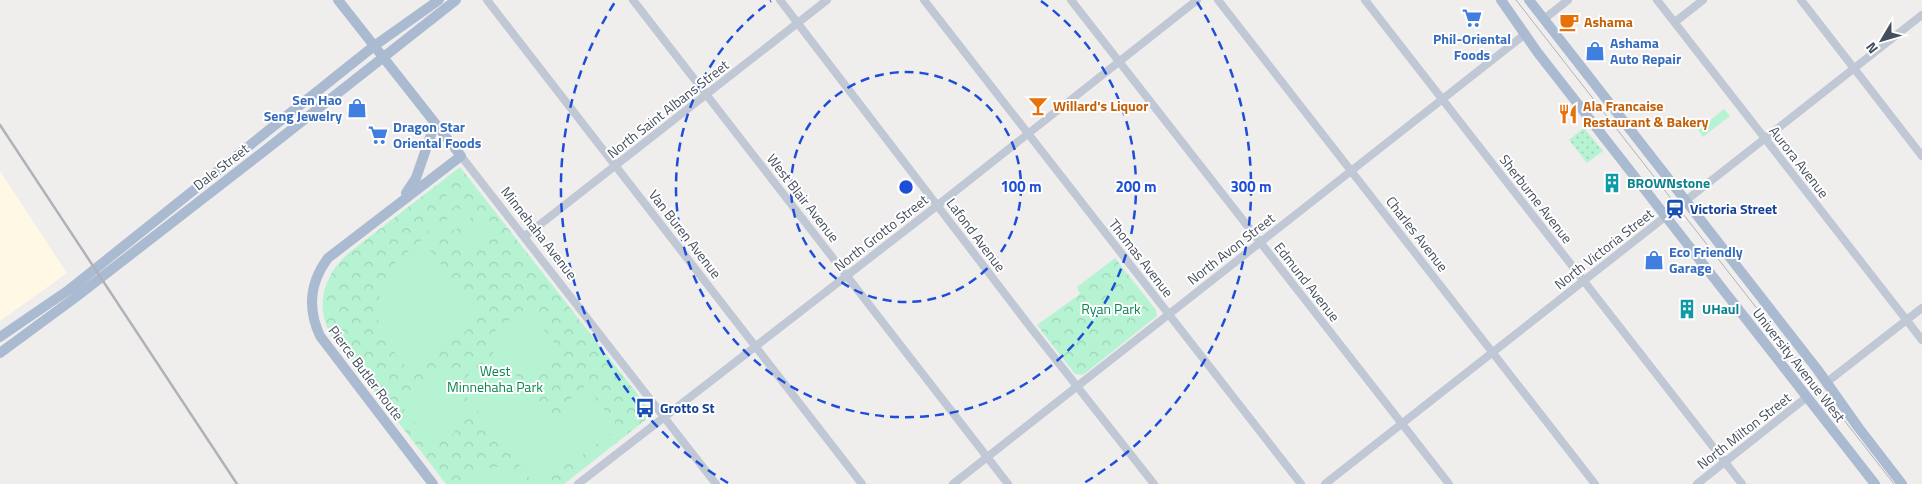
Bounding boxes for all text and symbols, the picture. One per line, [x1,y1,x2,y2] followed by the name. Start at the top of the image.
[1461,7,1483,29] supermarket icon: Phil-Oriental Foods
[1558,11,1580,33] cafe icon: Ashama
[1584,11,1633,32] place label: Ashama
[1857,15,1907,65] north arrow
[1433,28,1511,65] place label: Phil-Oriental Foods
[1610,32,1681,69] place label: Ashama Auto Repair
[1860,38,1883,59] text: N
[1584,40,1606,62] shop icon: Ashama Auto Repair
[602,54,733,163] street label: North Saint Albans Street
[264,89,342,126] place label: Sen Hao Seng Jewelry
[1027,95,1049,117] bar icon: Willard's Liquor
[1053,95,1149,116] place label: Willard's Liquor
[1583,95,1709,132] place label: Ala Francaise Restaurant & Bakery
[346,97,368,119] shop icon: Sen Hao Seng Jewelry
[1557,103,1579,125] restaurant icon: Ala Francaise Restaurant & Bakery
[393,116,482,153] place label: Dragon Star Oriental Foods
[1764,121,1834,202] street label: Aurora Avenue
[367,124,389,146] supermarket icon: Dragon Star Oriental Foods
[188,138,253,195] street label: Dale Street
[762,149,845,246] street label: West Blair Avenue
[1495,150,1578,248] street label: Sherburne Avenue
[1601,172,1623,194] building icon: BROWNstone
[1627,172,1710,193] place label: BROWNstone
[1000,175,1042,198] text: 100 m
[1115,175,1157,198] text: 200 m
[1230,175,1272,198] text: 300 m
[897,178,915,196] centre of rings
[496,182,582,284] street label: Minnehaha Avenue
[644,185,727,283] street label: Van Buren Avenue
[829,189,932,276] street label: North Grotto Street
[1381,191,1454,276] street label: Charles Avenue
[942,193,1011,276] street label: Lafond Avenue
[1664,198,1686,220] station icon: Victoria Street
[1690,198,1777,219] place label: Victoria Street
[1550,203,1658,294] street label: North Victoria Street
[1182,208,1279,289] street label: North Avon Street
[1104,214,1179,301] street label: Thomas Avenue
[1270,237,1345,326] street label: Edmund Avenue
[1669,241,1743,278] place label: Eco Friendly Garage
[1643,249,1665,271] shop icon: Eco Friendly Garage
[1081,298,1141,319] park label: Ryan Park
[1676,298,1698,320] building icon: UHaul
[1702,298,1739,319] place label: UHaul
[1748,303,1851,426] street label: University Avenue West
[324,321,409,424] street label: Pierce Butler Route
[447,360,543,397] park label: West Minnehaha Park
[1692,387,1795,474] street label: North Milton Street
[634,397,656,419] bus stop icon: Grotto St
[660,397,715,418] place label: Grotto St

